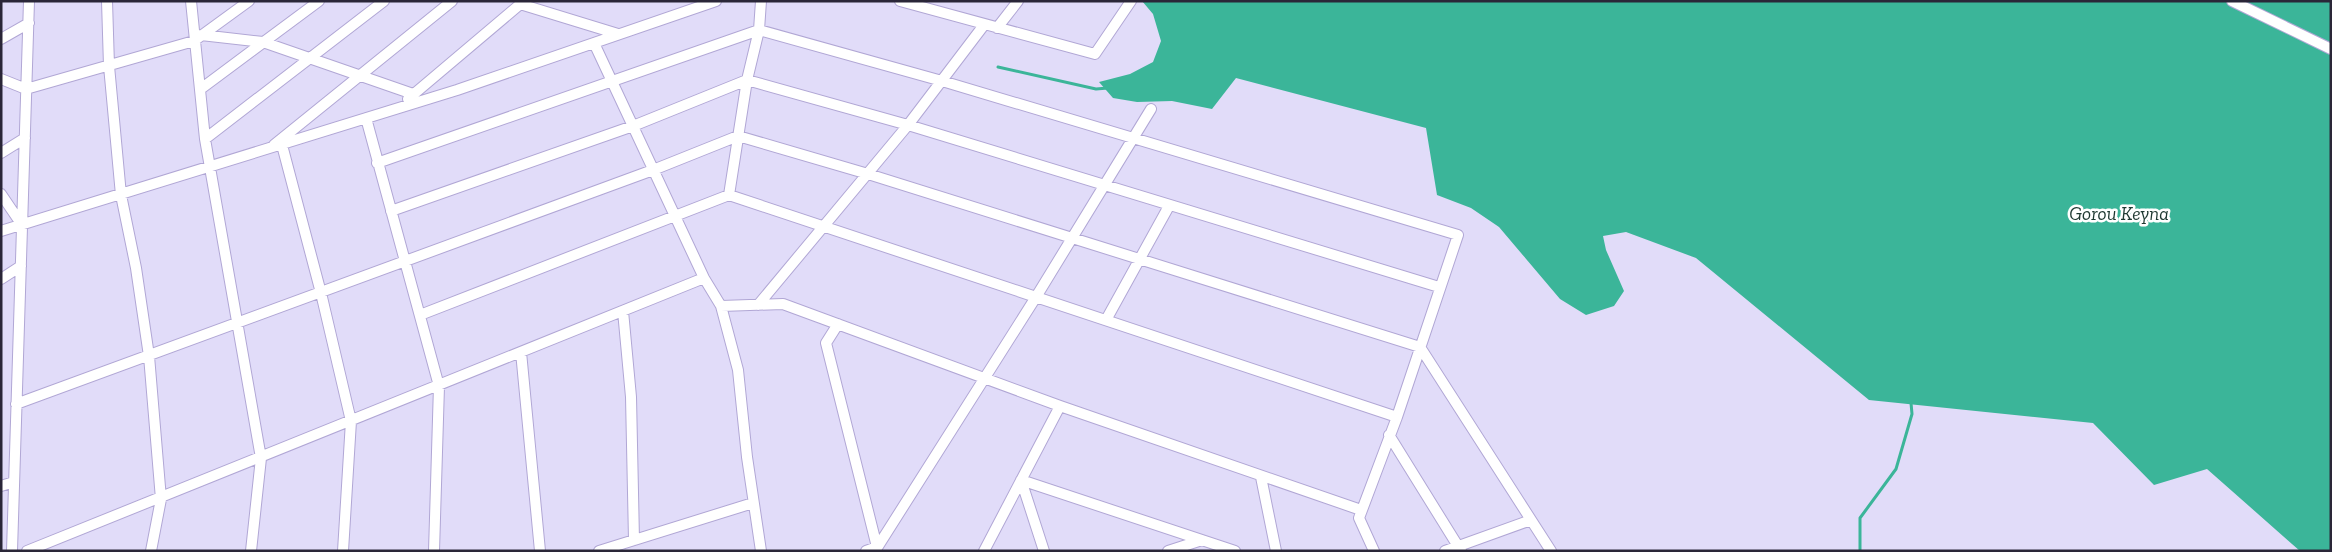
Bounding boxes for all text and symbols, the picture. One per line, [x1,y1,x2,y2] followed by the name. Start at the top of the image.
[2069,202,2169,225] water label: Gorou Keyna

